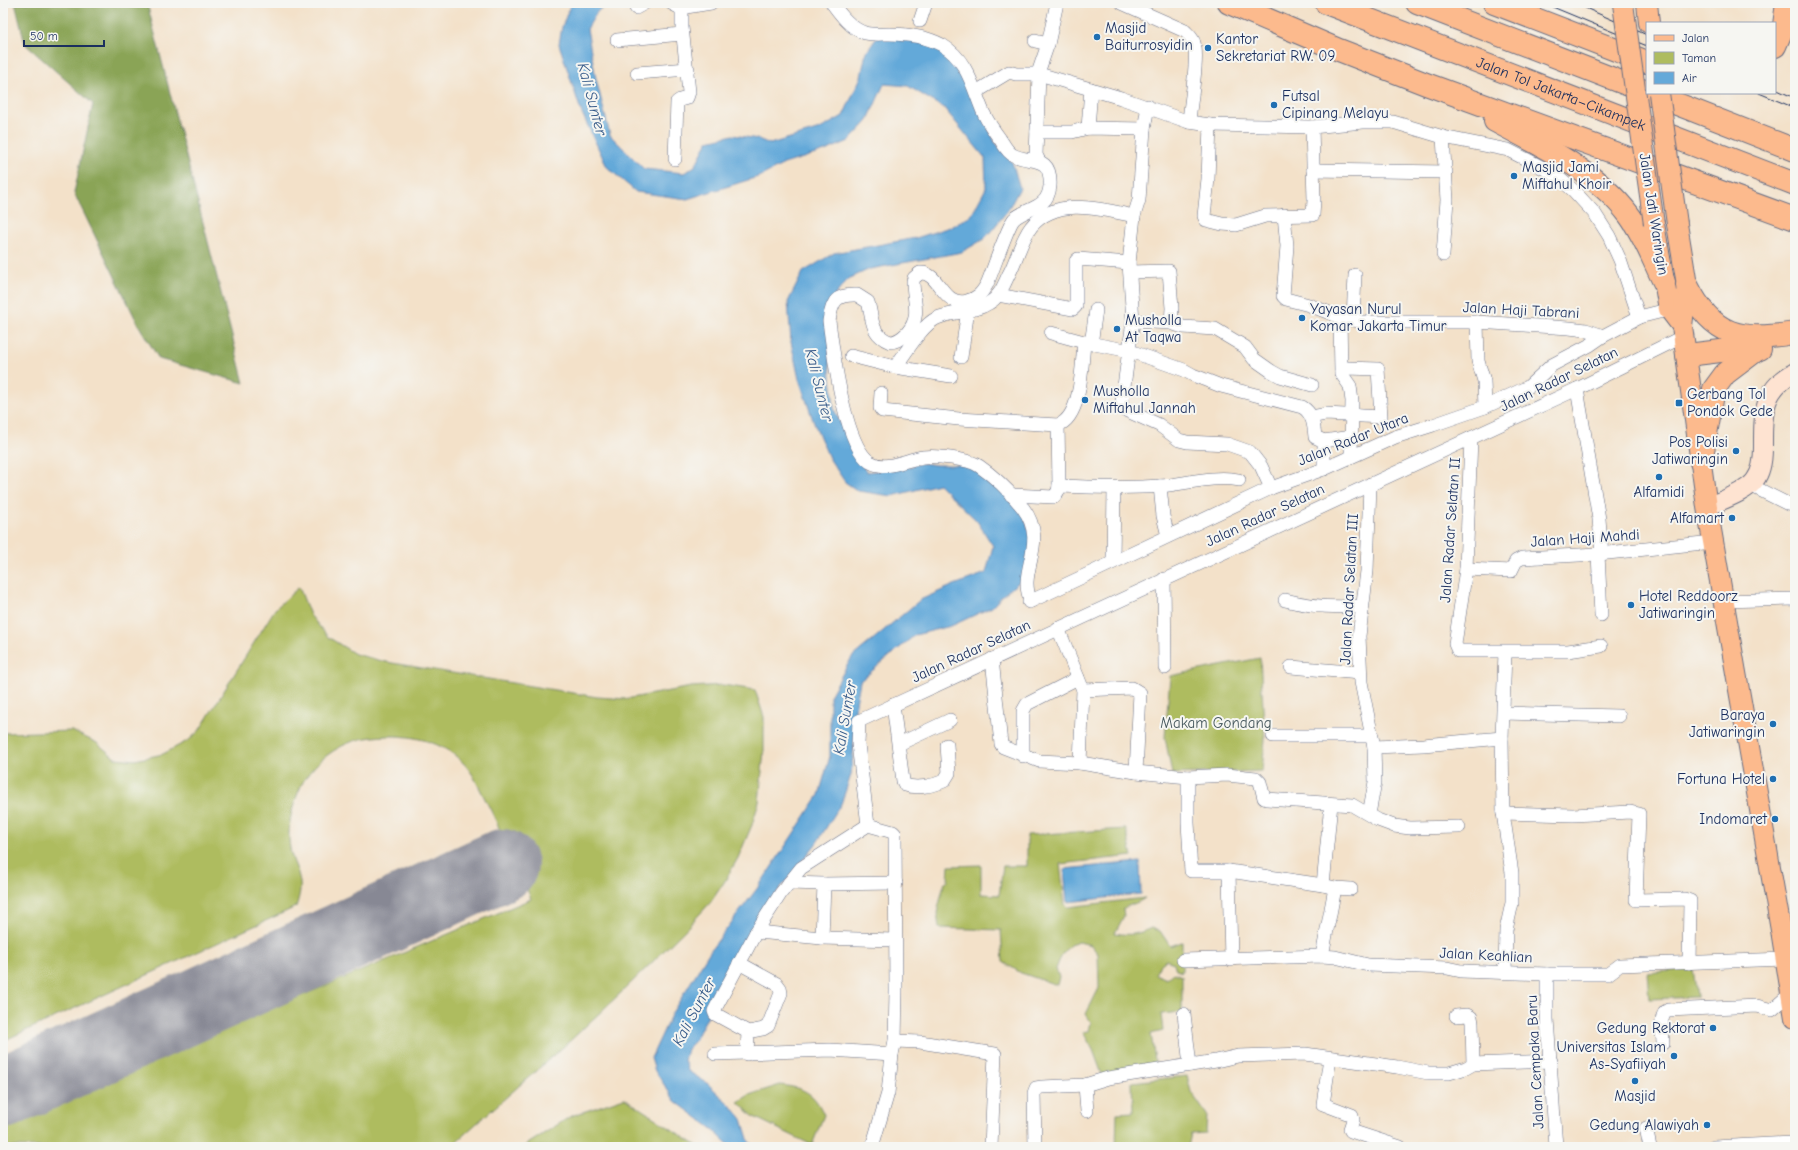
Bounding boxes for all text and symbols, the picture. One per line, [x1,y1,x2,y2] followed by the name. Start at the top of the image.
[1105,19,1193,54] place label: Masjid Baiturrosyidin
[24,22,104,48] scale bar
[1646,22,1776,94] legend
[30,29,58,43] text: 50 m
[1216,30,1335,65] place label: Kantor Sekretariat RW. 09
[1682,31,1709,45] text: Jalan
[1092,32,1102,42] marker: Masjid Baiturrosyidin
[1203,43,1213,53] marker: Kantor Sekretariat RW. 09
[1682,51,1716,65] text: Taman
[1474,53,1649,135] street label: Jalan Tol Jakarta–Cikampek
[574,61,611,138] water label: Kali Sunter
[1682,71,1697,85] text: Air
[1282,87,1389,122] place label: Futsal Cipinang Melayu
[1269,100,1279,110] marker: Futsal Cipinang Melayu
[1635,152,1673,276] street label: Jalan Jati Waringin
[1522,158,1612,193] place label: Masjid Jami Miftahul Khoir
[1509,171,1519,181] marker: Masjid Jami Miftahul Khoir
[1462,298,1580,322] street label: Jalan Haji Tabrani
[1310,300,1447,335] place label: Yayasan Nurul Komar Jakarta Timur
[1125,311,1182,346] place label: Musholla At Taqwa
[1297,313,1307,323] marker: Yayasan Nurul Komar Jakarta Timur
[1112,324,1122,334] marker: Musholla At Taqwa
[1497,343,1621,415] street label: Jalan Radar Selatan
[801,347,837,424] water label: Kali Sunter
[1093,382,1196,417] place label: Musholla Miftahul Jannah
[1687,385,1773,420] place label: Gerbang Tol Pondok Gede
[1080,395,1090,405] marker: Musholla Miftahul Jannah
[1674,398,1684,408] marker: Gerbang Tol Pondok Gede
[1295,409,1411,469] street label: Jalan Radar Utara
[1652,433,1728,468] place label: Pos Polisi Jatiwaringin
[1731,446,1741,456] marker: Pos Polisi Jatiwaringin
[1436,457,1464,603] street label: Jalan Radar Selatan II
[1654,472,1664,482] marker: Alfamidi
[1203,480,1327,550] street label: Jalan Radar Selatan
[1634,483,1684,501] place label: Alfamidi
[1670,509,1725,527] place label: Alfamart
[1336,513,1362,665] street label: Jalan Radar Selatan III
[1727,513,1737,523] marker: Alfamart
[1530,525,1640,551] street label: Jalan Haji Mahdi
[1639,587,1738,622] place label: Hotel Reddoorz Jatiwaringin
[1626,600,1636,610] marker: Hotel Reddoorz Jatiwaringin
[909,616,1033,686] street label: Jalan Radar Selatan
[830,679,860,756] water label: Kali Sunter
[1689,706,1765,741] place label: Baraya Jatiwaringin
[1160,714,1272,732] park label: Makam Gondang
[1768,719,1778,729] marker: Baraya Jatiwaringin
[1677,770,1765,788] place label: Fortuna Hotel
[1768,774,1778,784] marker: Fortuna Hotel
[1699,810,1768,828] place label: Indomaret
[1770,814,1780,824] marker: Indomaret
[1439,944,1533,966] street label: Jalan Keahlian
[669,974,720,1049] water label: Kali Sunter
[1523,995,1547,1129] street label: Jalan Cempaka Baru
[1597,1019,1706,1037] place label: Gedung Rektorat
[1708,1023,1718,1033] marker: Gedung Rektorat
[1556,1038,1666,1073] place label: Universitas Islam As-Syafiiyah
[1669,1051,1679,1061] marker: Universitas Islam As-Syafiiyah
[1630,1076,1640,1086] marker: Masjid
[1614,1087,1656,1105] place label: Masjid
[1589,1116,1699,1134] place label: Gedung Alawiyah
[1702,1120,1712,1130] marker: Gedung Alawiyah

